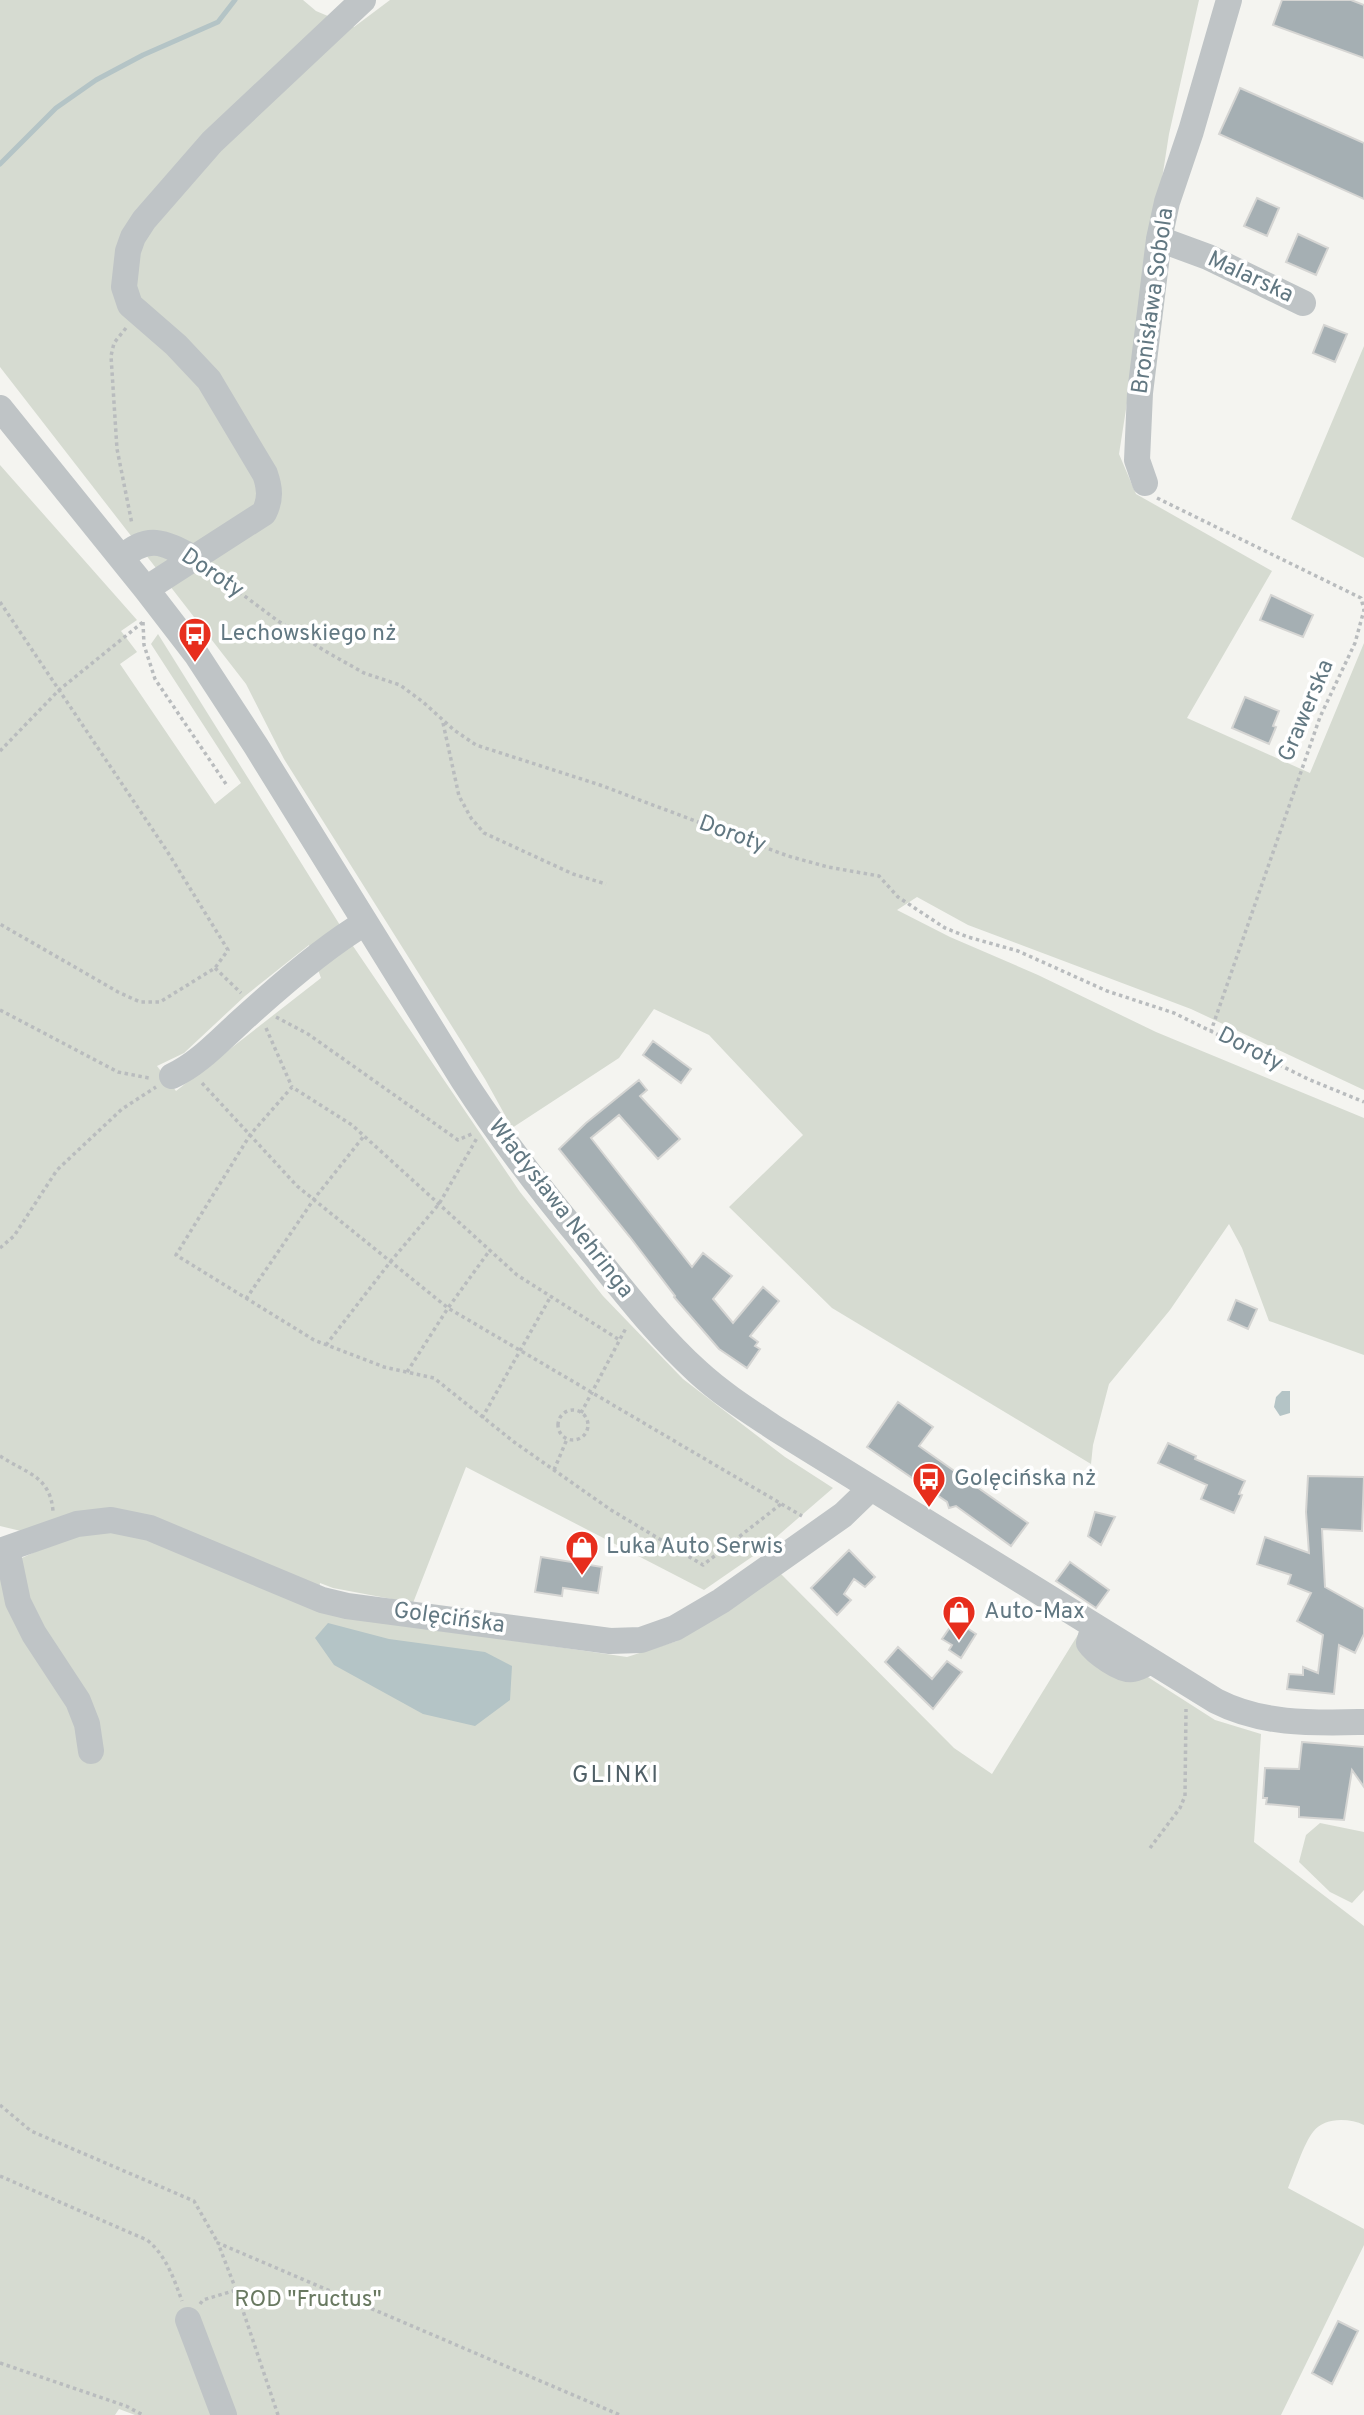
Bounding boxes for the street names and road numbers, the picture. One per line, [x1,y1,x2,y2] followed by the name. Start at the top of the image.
[1127,206,1181,396] street label: Bronisława Sobola
[1202,246,1298,310] street label: Malarska
[175,543,249,605] street label: Doroty
[1273,656,1341,766] street label: Grawerska
[694,809,770,861] street label: Doroty
[1212,1021,1288,1079] street label: Doroty
[481,1113,639,1305] street label: Władysława Nehringa
[391,1597,507,1641] street label: Golęcińska

